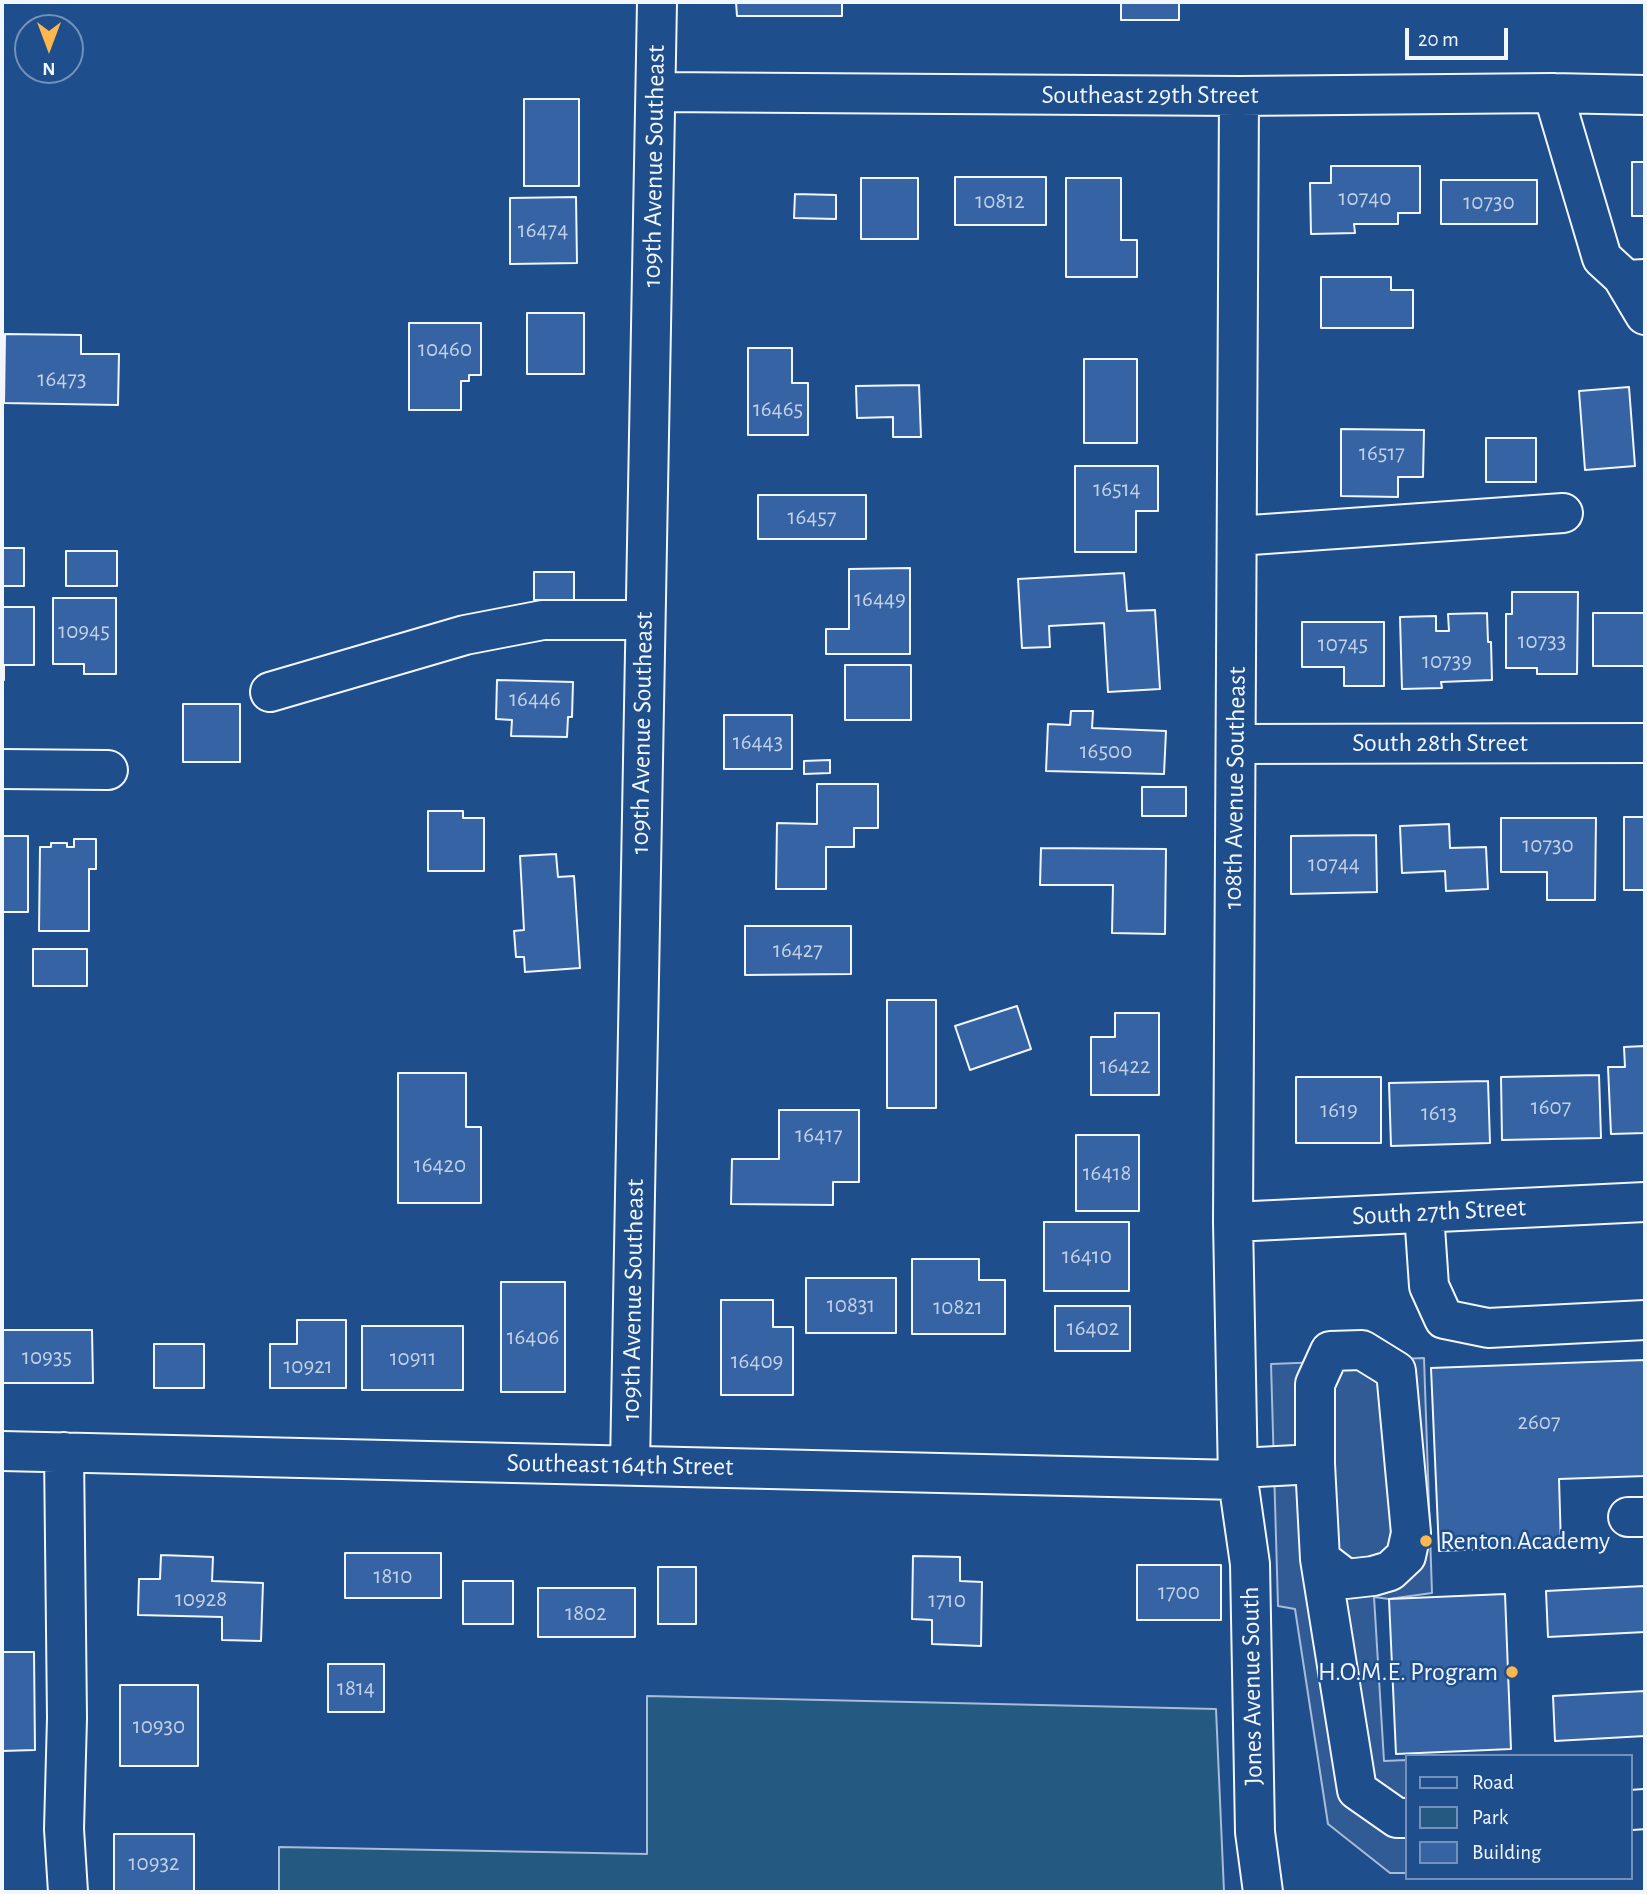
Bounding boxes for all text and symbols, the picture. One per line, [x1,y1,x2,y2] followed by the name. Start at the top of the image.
[14,14,84,84] north arrow
[1409,14,1512,58] scale bar
[1418,29,1459,50] text: 20 m
[636,44,672,288] street label: 109th Avenue Southeast
[42,59,56,78] text: N
[1041,79,1259,111] street label: Southeast 29th Street
[1339,184,1391,212] house number: 10740
[975,187,1025,215] house number: 10812
[1463,188,1515,216] house number: 10730
[518,216,568,244] house number: 16474
[418,335,472,363] house number: 10460
[38,365,86,393] house number: 16473
[753,395,803,423] house number: 16465
[1359,439,1405,467] house number: 16517
[1093,475,1141,503] house number: 16514
[788,503,836,531] house number: 16457
[854,585,906,613] house number: 16449
[624,611,660,855] street label: 109th Avenue Southeast
[58,617,110,645] house number: 10945
[1518,627,1566,655] house number: 10733
[1318,630,1368,658] house number: 10745
[1422,647,1472,675] house number: 10739
[1217,666,1253,910] street label: 108th Avenue Southeast
[509,685,561,713] house number: 16446
[1352,727,1528,759] street label: South 28th Street
[733,728,783,756] house number: 16443
[1080,737,1132,765] house number: 16500
[1522,831,1574,859] house number: 10730
[1308,850,1360,878] house number: 10744
[773,936,823,964] house number: 16427
[1100,1052,1150,1080] house number: 16422
[1531,1093,1571,1121] house number: 1607
[1320,1096,1358,1124] house number: 1619
[1421,1099,1457,1127] house number: 1613
[795,1121,843,1149] house number: 16417
[414,1151,466,1179] house number: 16420
[1083,1159,1131,1187] house number: 16418
[615,1178,651,1422] street label: 109th Avenue Southeast
[1351,1192,1527,1232] street label: South 27th Street
[1062,1242,1112,1270] house number: 16410
[827,1291,875,1319] house number: 10831
[933,1293,983,1321] house number: 10821
[1067,1314,1119,1342] house number: 16402
[507,1323,559,1351] house number: 16406
[22,1343,72,1371] house number: 10935
[390,1344,436,1372] house number: 10911
[731,1347,783,1375] house number: 16409
[283,1352,333,1380] house number: 10921
[1517,1408,1561,1436] house number: 2607
[506,1447,734,1483] street label: Southeast 164th Street
[1440,1525,1610,1557] place label: Renton Academy
[1418,1533,1434,1549] marker: Renton Academy
[374,1562,412,1590] house number: 1810
[1158,1578,1200,1606] house number: 1700
[175,1585,227,1613] house number: 10928
[928,1586,966,1614] house number: 1710
[1235,1586,1269,1786] street label: Jones Avenue South
[565,1599,607,1627] house number: 1802
[1318,1656,1498,1688] place label: H.O.M.E. Program
[1504,1664,1520,1680] marker: H.O.M.E. Program
[337,1674,375,1702] house number: 1814
[133,1712,185,1740] house number: 10930
[1406,1754,1633,1880] legend
[1472,1772,1514,1793] text: Road
[1472,1807,1508,1828] text: Park
[1472,1842,1541,1863] text: Building
[129,1849,179,1877] house number: 10932

